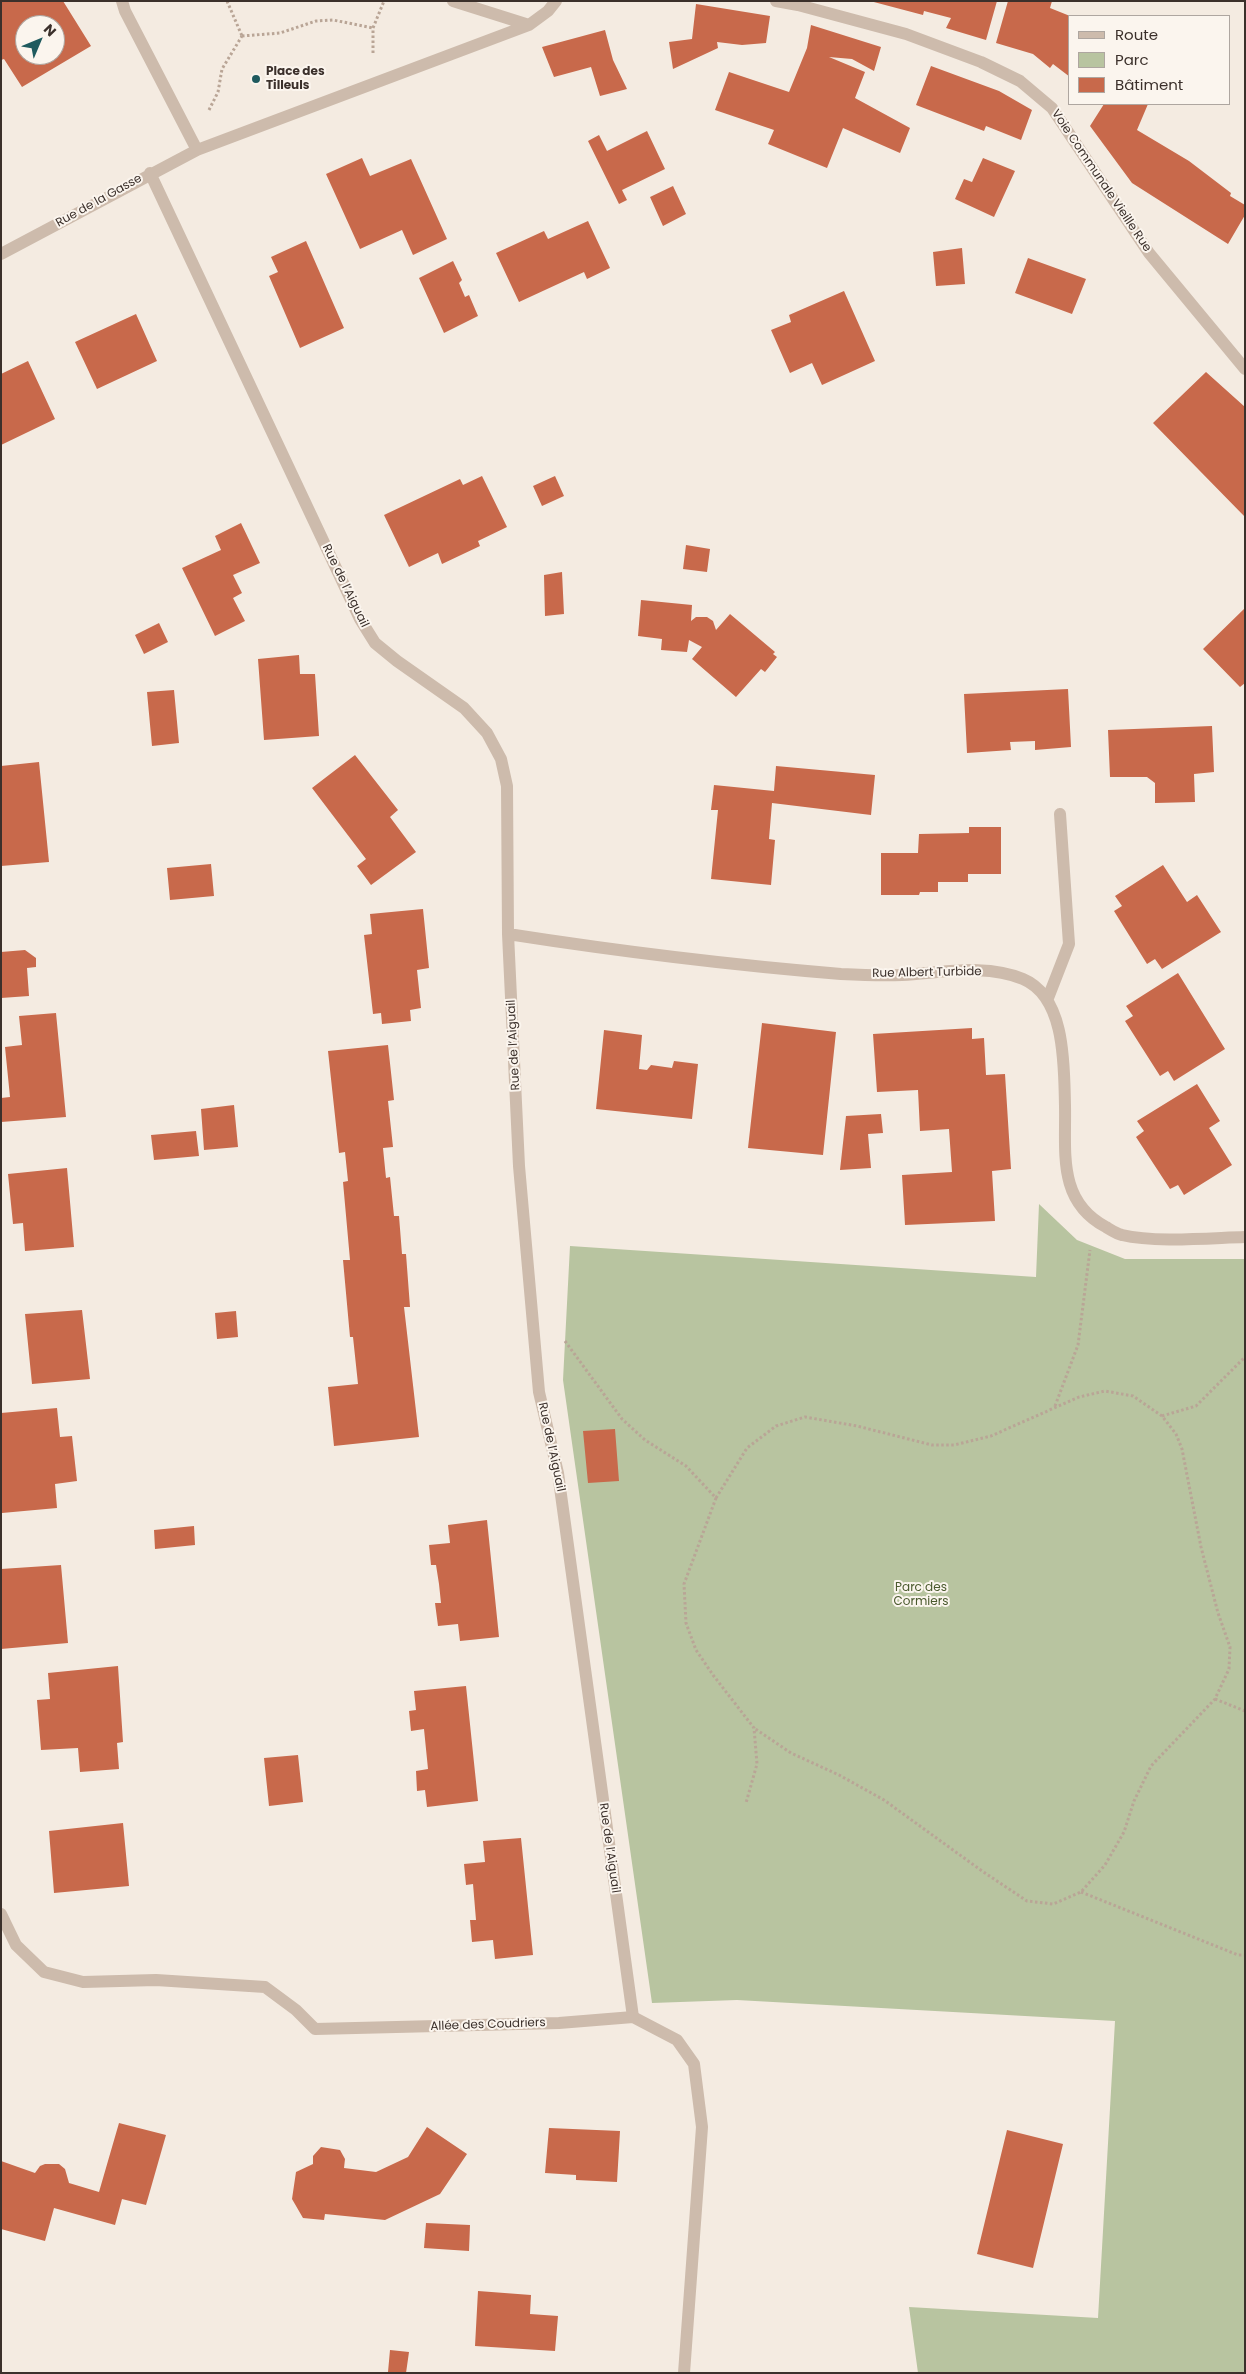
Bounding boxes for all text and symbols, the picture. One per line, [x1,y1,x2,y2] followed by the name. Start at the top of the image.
[15,15,65,65] north arrow
[1068,15,1231,105] legend
[39,19,61,41] text: N
[1115,24,1158,45] text: Route
[1115,49,1149,70] text: Parc
[266,65,325,93] place label: Place des Tilleuls
[250,73,262,85] marker: Place des Tilleuls
[1115,74,1183,95] text: Bâtiment
[1048,107,1154,255] street label: Voie Communale Vieille Rue
[54,171,144,231] street label: Rue de la Gasse
[319,542,371,630] street label: Rue de l’Aiguail
[872,965,982,981] street label: Rue Albert Turbide
[504,999,524,1091] street label: Rue de l’Aiguail
[535,1401,567,1493] street label: Rue de l’Aiguail
[894,1581,948,1609] park label: Parc des Cormiers
[596,1802,622,1894] street label: Rue de l’Aiguail
[430,2016,546,2034] street label: Allée des Coudriers

